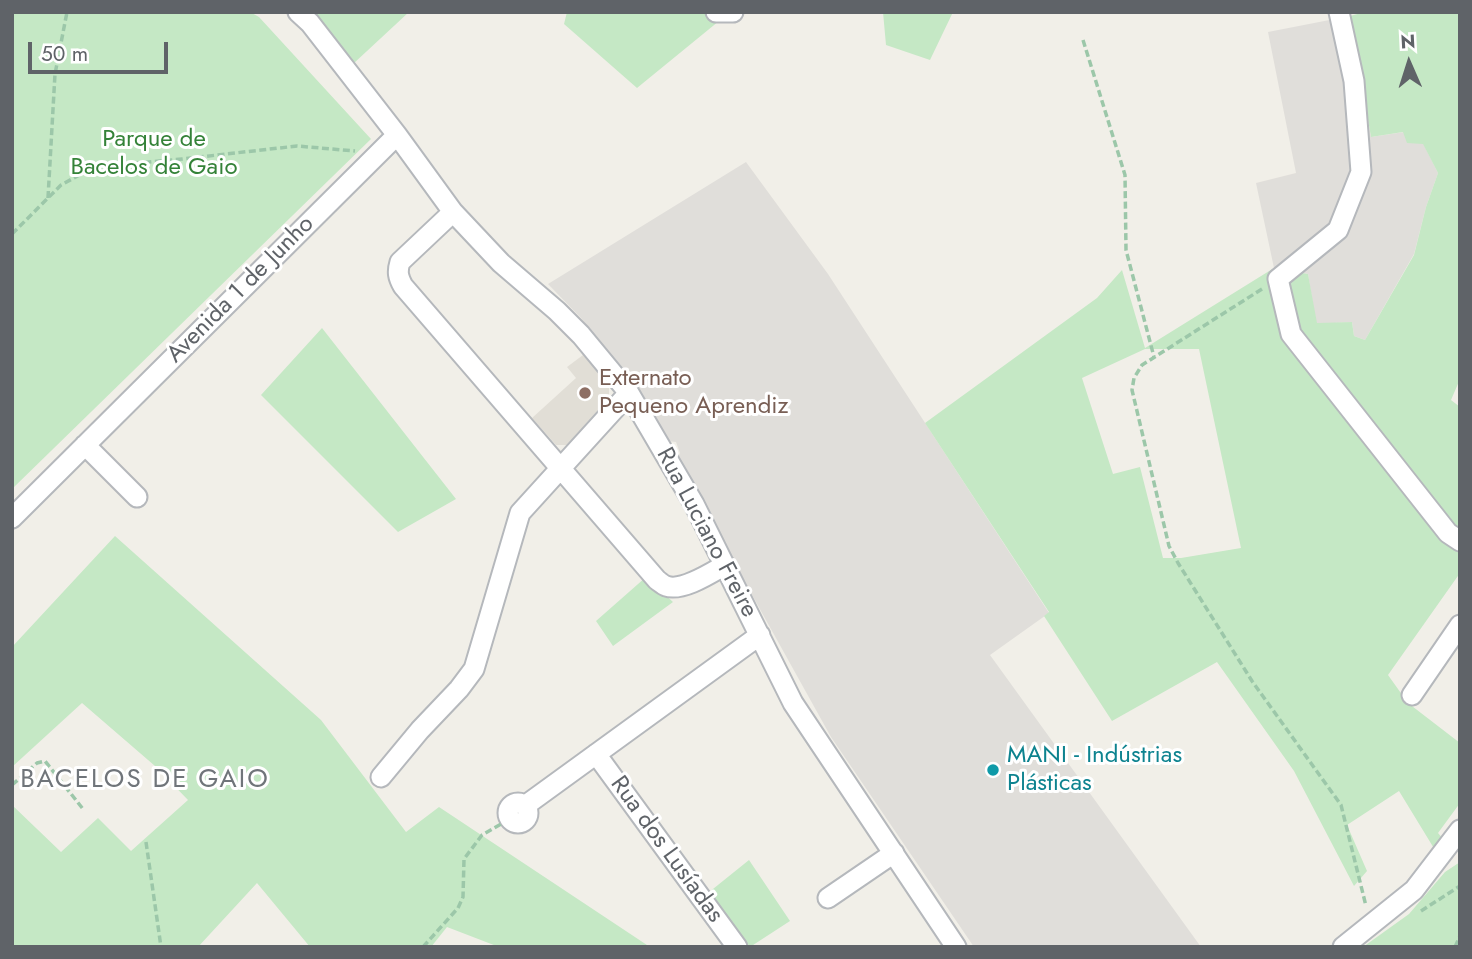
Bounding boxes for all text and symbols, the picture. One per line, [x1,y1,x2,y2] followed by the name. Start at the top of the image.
[32,28,172,72] scale bar
[1374,28,1444,98] north arrow
[1400,28,1416,55] text: N
[41,39,88,69] text: 50 m
[71,126,237,182] park label: Parque de Bacelos de Gaio
[161,210,321,370] street label: Avenida 1 de Junho
[599,365,789,421] place label: Externato Pequeno Aprendiz
[577,385,593,401] marker: Externato Pequeno Aprendiz
[649,443,763,623] street label: Rua Luciano Freire
[1007,742,1182,798] place label: MANI - Indústrias Plásticas
[985,762,1001,778] marker: MANI - Indústrias Plásticas
[22,765,268,797] district label: BACELOS DE GAIO
[603,771,729,929] street label: Rua dos Lusíadas

